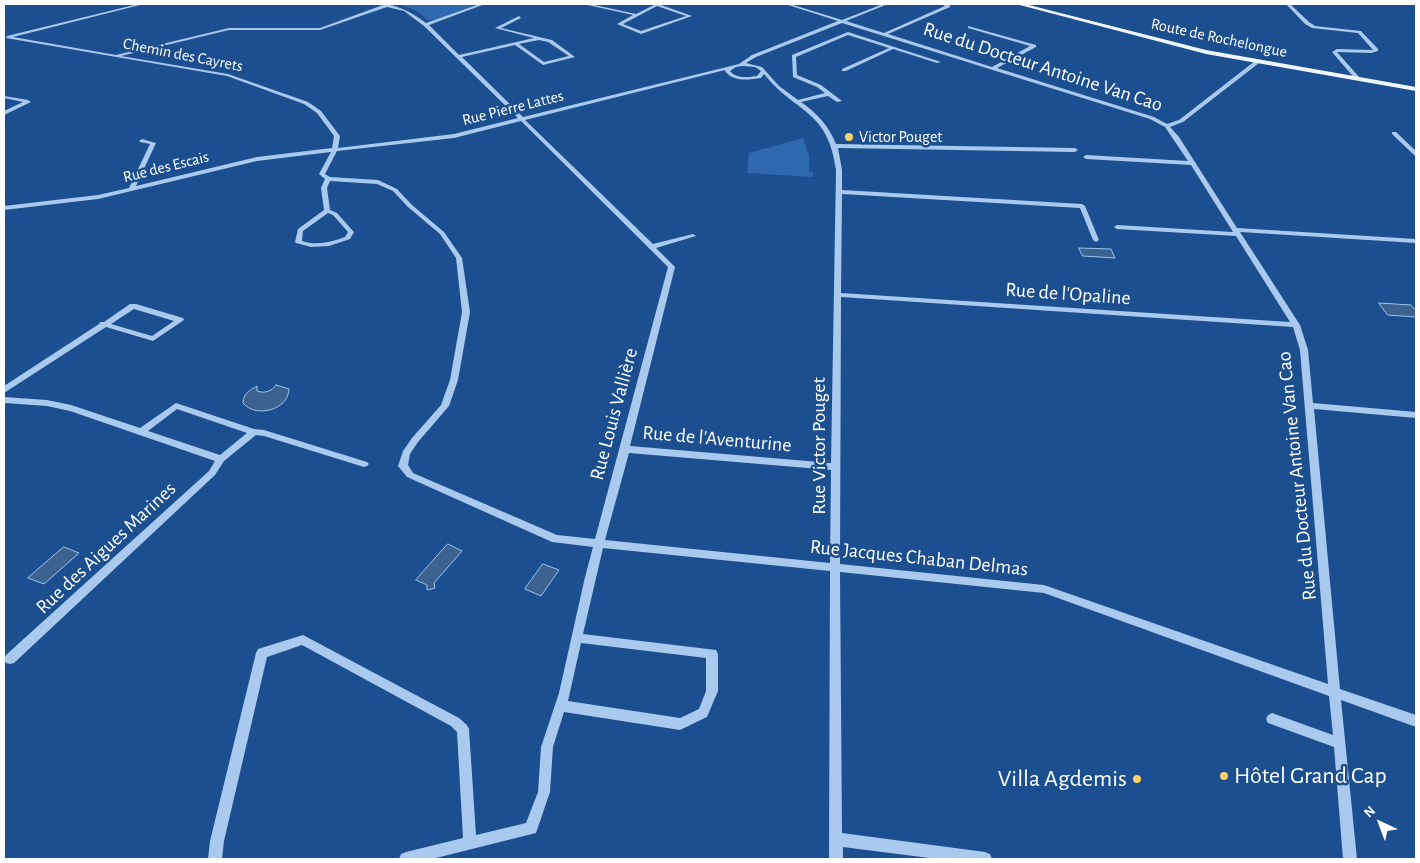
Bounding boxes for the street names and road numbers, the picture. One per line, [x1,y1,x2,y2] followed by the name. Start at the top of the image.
[1149,14,1289,62] street label: Route de Rochelongue
[920,17,1166,117] street label: Rue du Docteur Antoine Van Cao
[121,34,245,76] street label: Chemin des Cayrets
[460,86,566,130] street label: Rue Pierre Lattes
[121,147,211,187] street label: Rue des Escais
[1004,278,1132,310] street label: Rue de l'Opaline
[585,345,643,483] street label: Rue Louis Vallière
[1272,350,1322,602] street label: Rue du Docteur Antoine Van Cao
[807,377,831,515] street label: Rue Victor Pouget
[642,421,792,457] street label: Rue de l'Aventurine
[31,477,181,619] street label: Rue des Aigues Marines
[809,535,1029,581] street label: Rue Jacques Chaban Delmas

